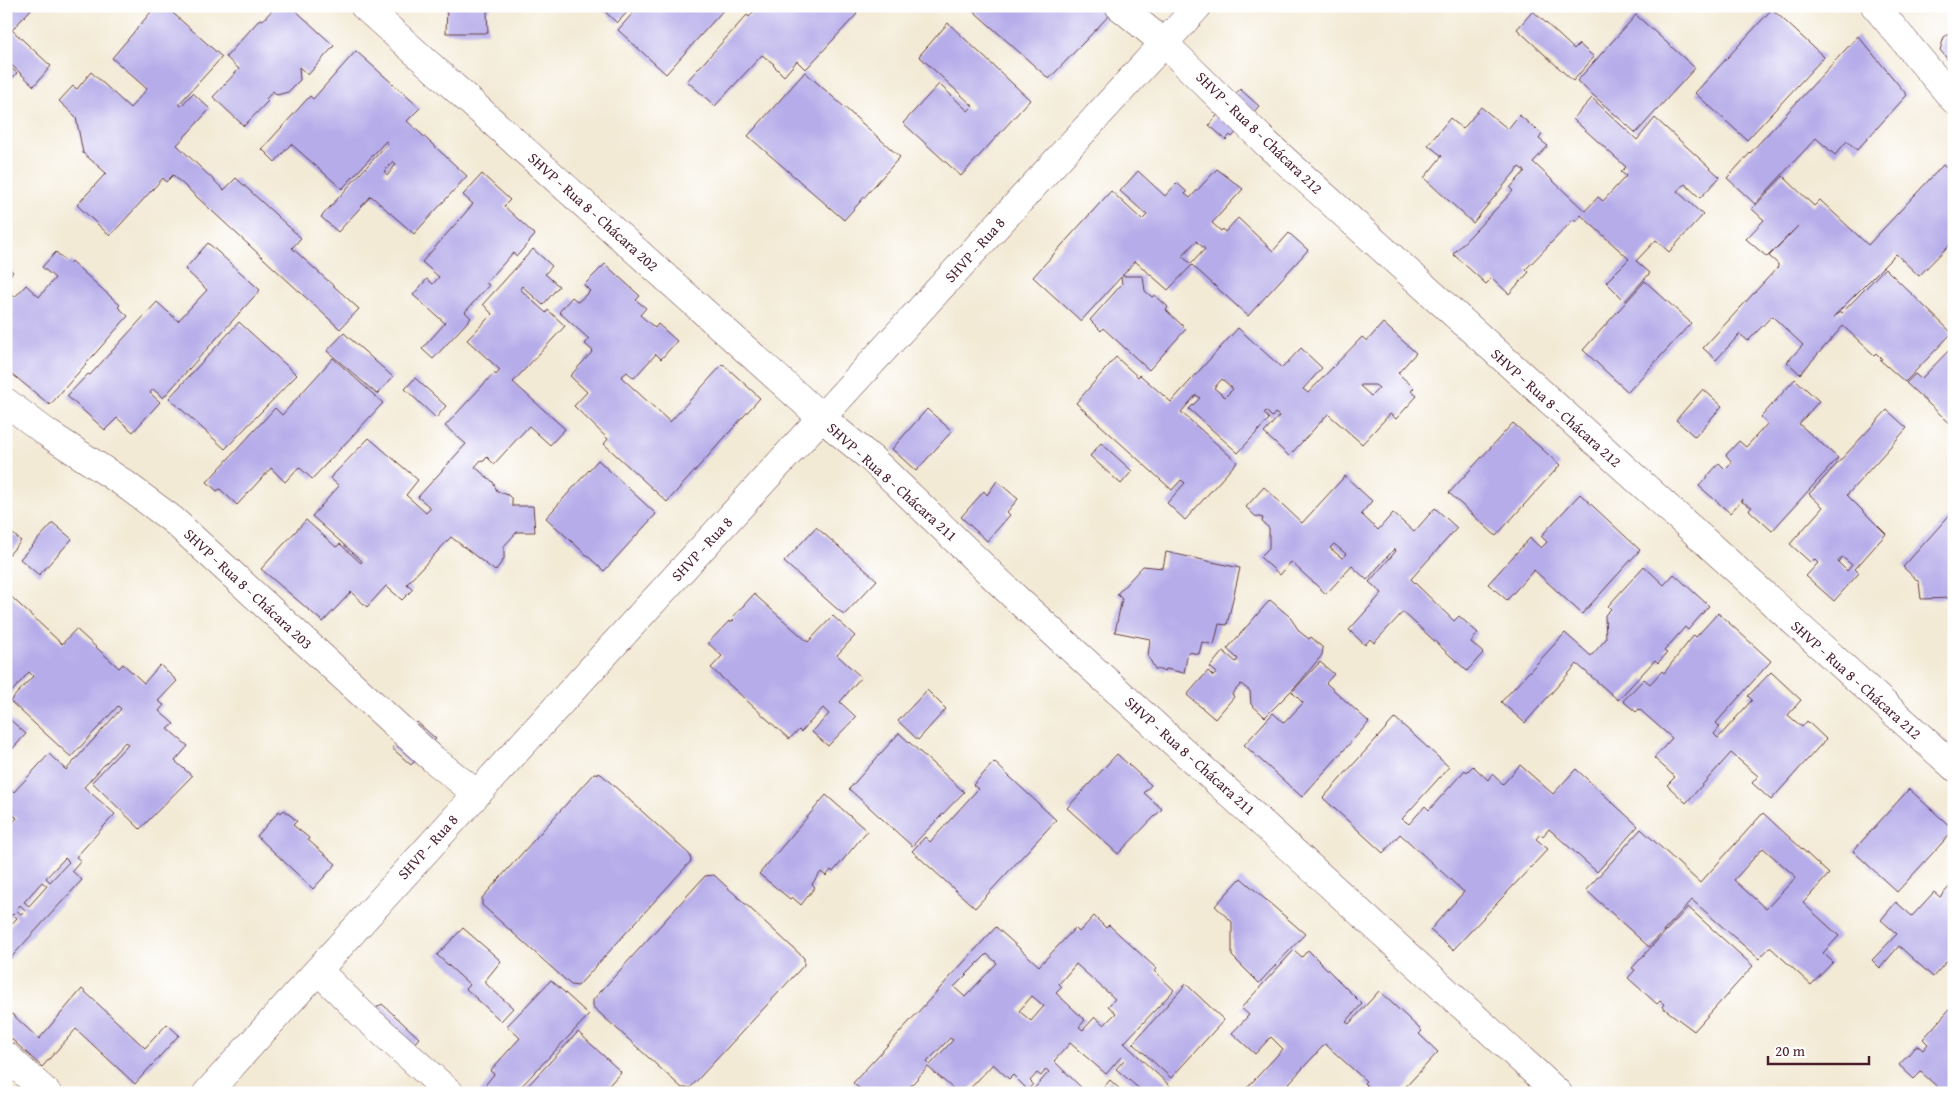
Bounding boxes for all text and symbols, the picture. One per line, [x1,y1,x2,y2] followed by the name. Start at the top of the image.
[1191,67,1327,199] street label: SHVP - Rua 8 - Chácara 212
[524,147,663,276] street label: SHVP - Rua 8 - Chácara 202
[940,212,1010,287] street label: SHVP - Rua 8
[1487,343,1626,472] street label: SHVP - Rua 8 - Chácara 212
[823,417,962,546] street label: SHVP - Rua 8 - Chácara 211
[666,512,737,586] street label: SHVP - Rua 8
[180,523,317,654] street label: SHVP - Rua 8 - Chácara 203
[1787,615,1926,744] street label: SHVP - Rua 8 - Chácara 212
[1121,691,1260,820] street label: SHVP - Rua 8 - Chácara 211
[393,809,463,884] street label: SHVP - Rua 8
[1768,1034,1869,1066] scale bar
[1775,1040,1806,1061] text: 20 m

